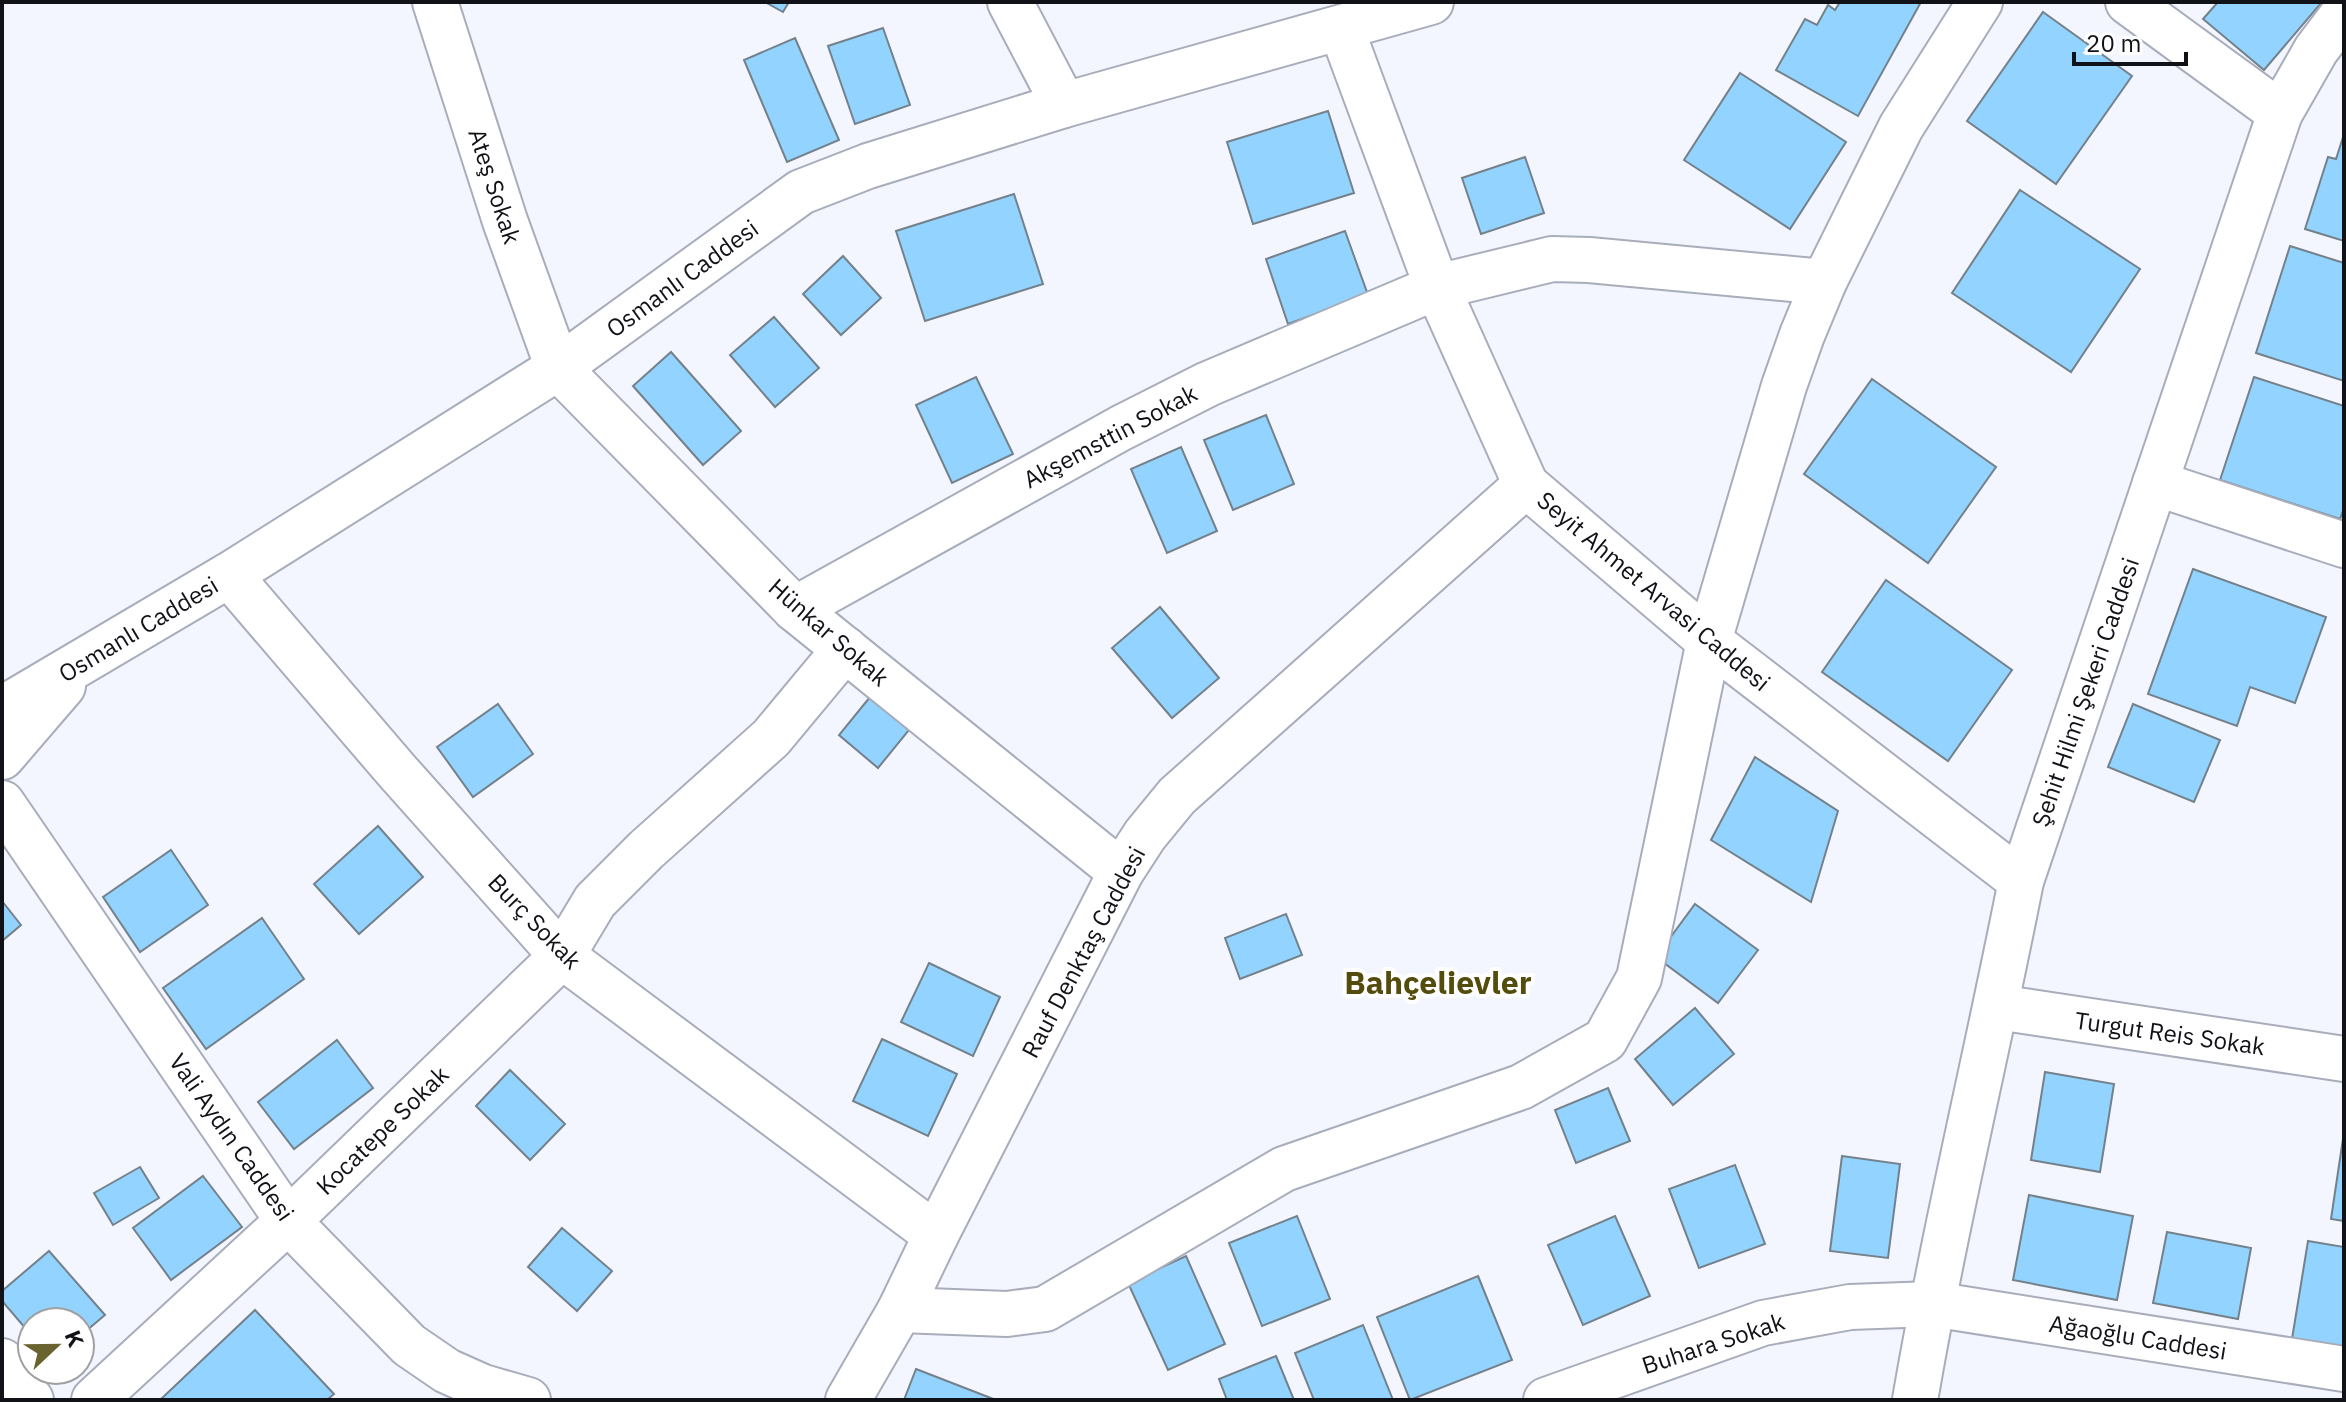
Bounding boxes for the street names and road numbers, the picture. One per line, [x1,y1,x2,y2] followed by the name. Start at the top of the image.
[461,124,529,248] street label: Ateş Sokak
[599,212,765,344] street label: Osmanlı Caddesi
[1018,377,1203,495] street label: Akşemsttin Sokak
[1531,484,1777,698] street label: Seyit Ahmet Arvasi Caddesi
[2024,553,2146,831] street label: Şehit Hilmi Şekeri Caddesi
[52,569,224,689] street label: Osmanlı Caddesi
[762,571,896,693] street label: Hünkar Sokak
[1014,841,1152,1063] street label: Rauf Denktaş Caddesi
[481,866,589,976] street label: Burç Sokak
[2073,1004,2267,1062] street label: Turgut Reis Sokak
[162,1047,302,1227] street label: Vali Aydın Caddesi
[309,1058,455,1201] street label: Kocatepe Sokak
[1638,1305,1789,1381] street label: Buhara Sokak
[2047,1307,2229,1367] street label: Ağaoğlu Caddesi

